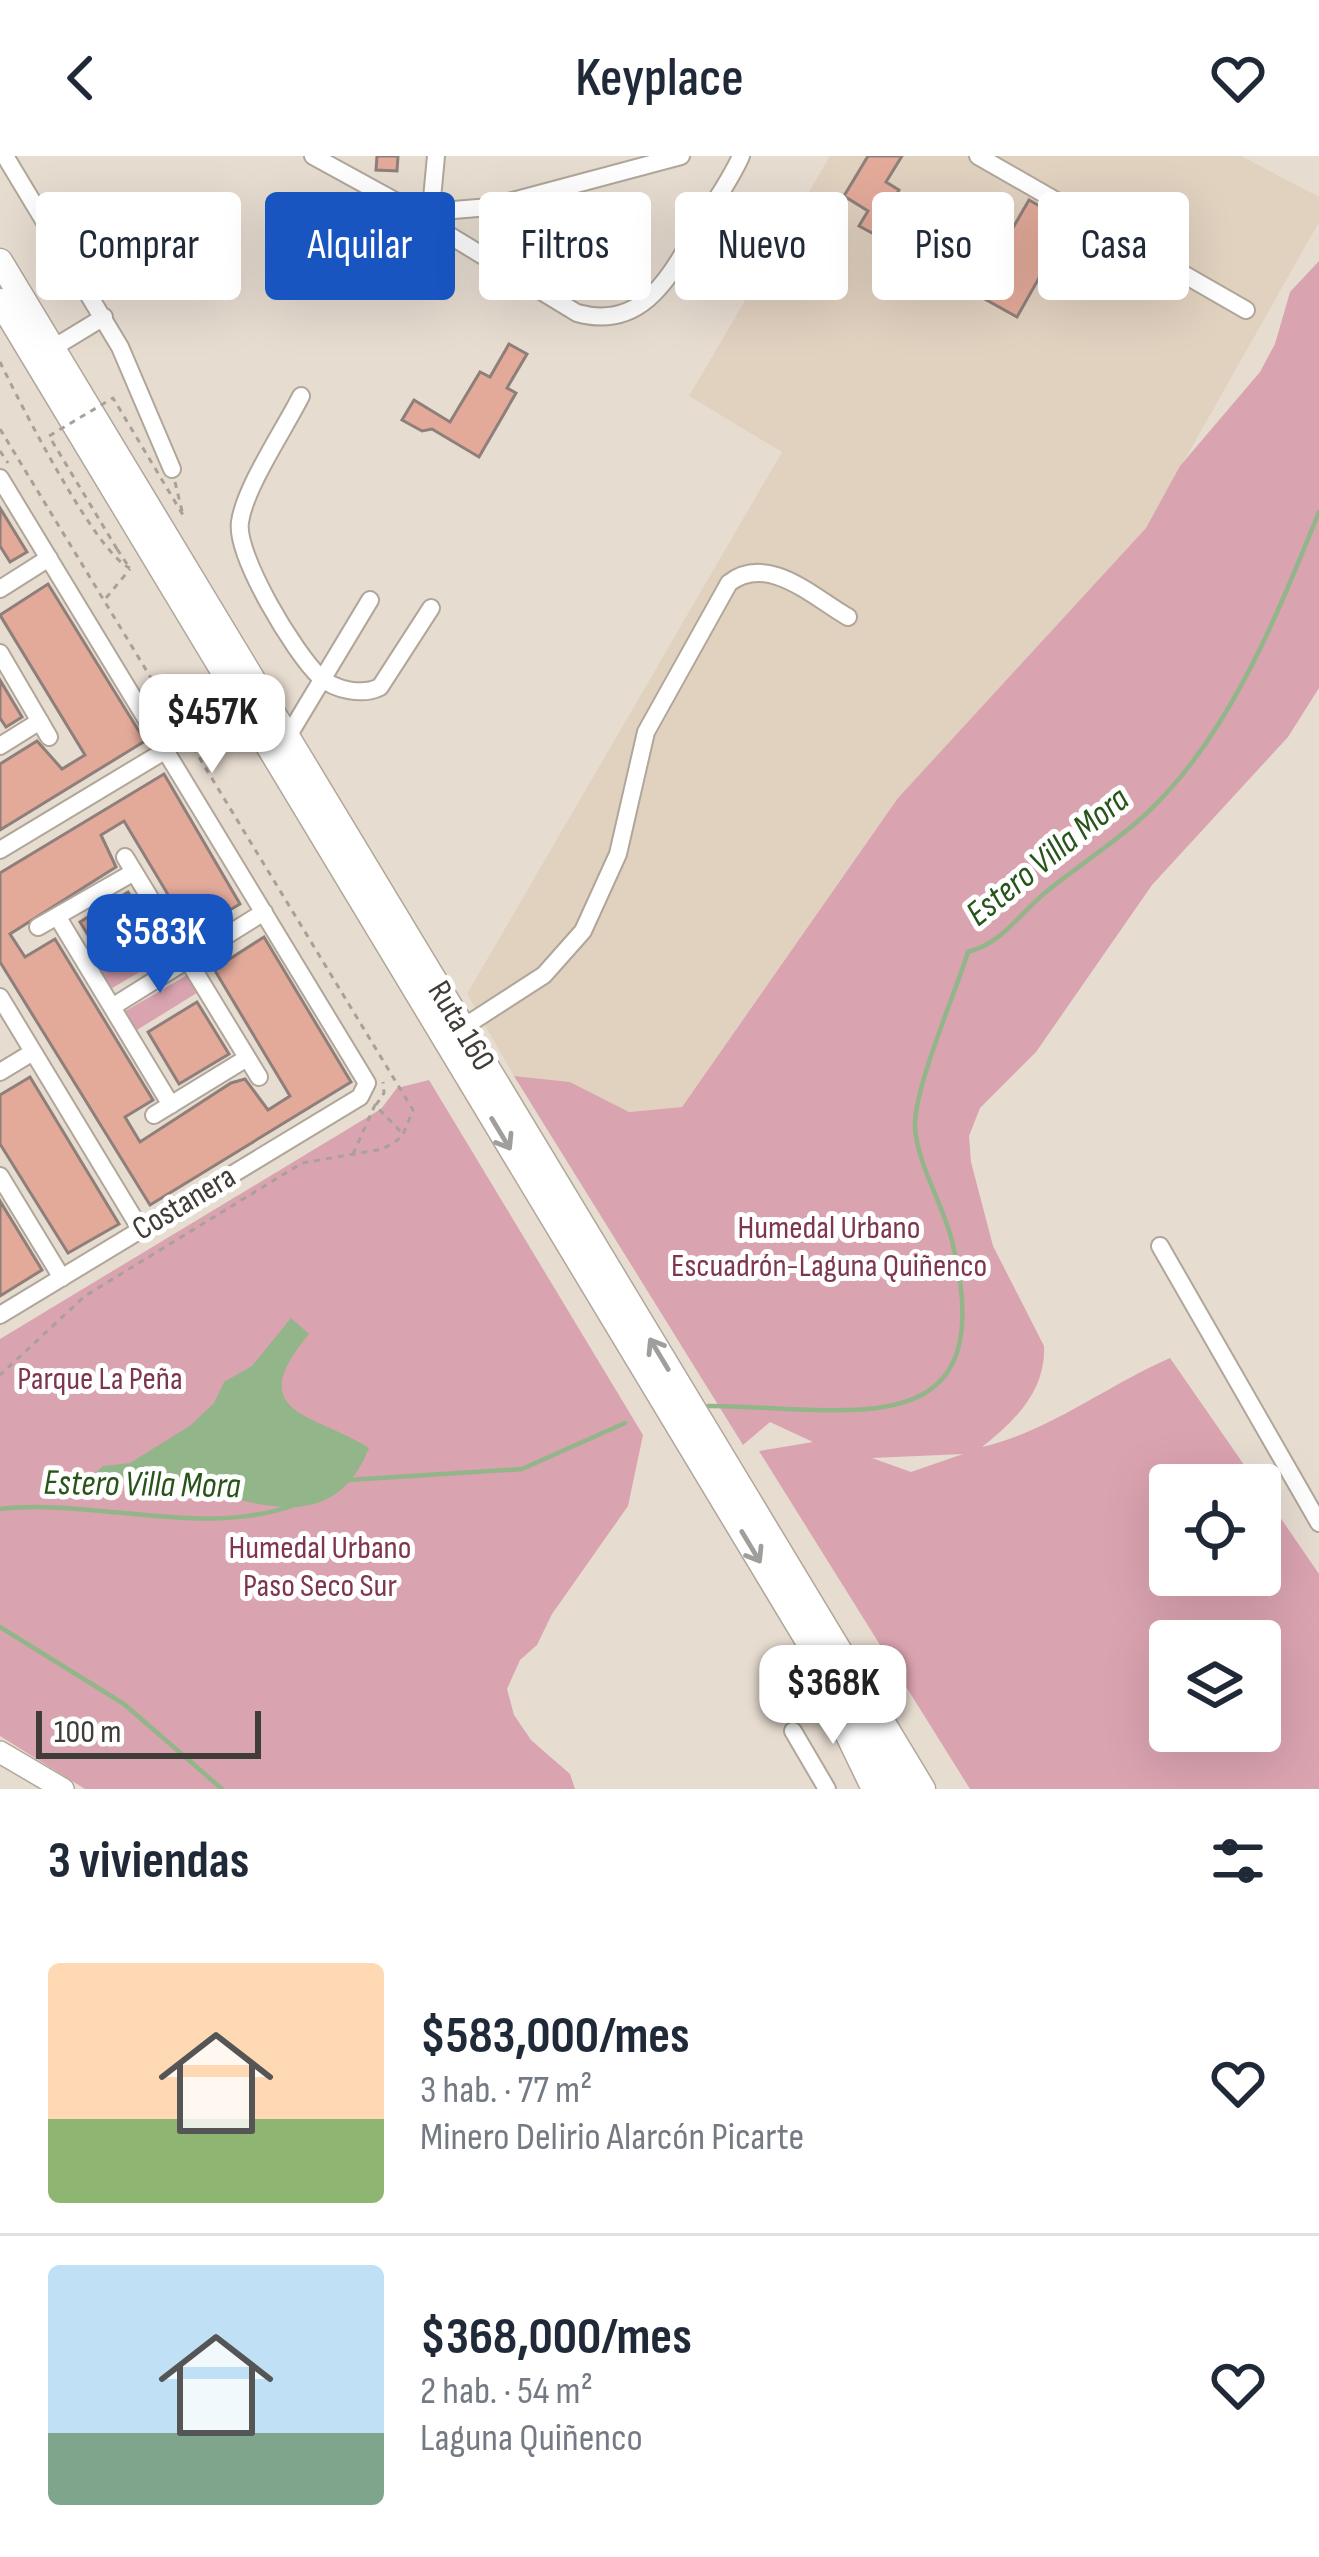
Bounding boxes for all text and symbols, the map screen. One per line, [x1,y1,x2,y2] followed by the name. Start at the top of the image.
[48,45,114,111] icon: back
[1205,45,1271,111] icon: heart
[575,46,744,111] text: Keyplace
[36,192,241,300] chip: Comprar
[265,192,455,300] chip: Alquilar
[479,192,651,300] chip: Filtros
[675,192,848,300] chip: Nuevo
[872,192,1014,300] chip: Piso
[1038,192,1189,300] chip: Casa
[128,674,296,776] pin: $457K
[166,689,258,736] text: $457K
[958,778,1138,936] water label: Estero Villa Mora
[76,894,244,996] pin: $583K
[114,909,206,956] text: $583K
[419,974,503,1078] street label: Ruta 160
[489,1116,513,1151] one-way arrow
[125,1157,243,1249] street label: Costanera
[671,1208,987,1286] park label: Humedal Urbano Escuadrón-Laguna Quiñenco
[646,1337,670,1372] one-way arrow
[17,1359,183,1399] park label: Parque La Peña
[43,1462,241,1508] water label: Estero Villa Mora
[1149,1464,1281,1752] map controls
[1149,1464,1281,1596] button: locate
[229,1528,411,1606] park label: Humedal Urbano Paso Seco Sur
[739,1529,763,1563] one-way arrow
[1149,1620,1281,1752] button: layers
[749,1645,917,1747] pin: $368K
[786,1660,880,1707] text: $368K
[36,1705,261,1758] scale bar
[54,1712,121,1752] text: 100 m
[1205,1828,1271,1894] icon: filters
[48,1831,249,1892] text: 3 viviendas
[420,2006,690,2067] text: $583,000/mes
[144,2011,288,2155] icon: home
[1205,2050,1271,2116] icon: heart
[420,2067,592,2114] text: 3 hab. · 77 m²
[420,2114,804,2161] text: Minero Delirio Alarcón Picarte
[420,2307,692,2368] text: $368,000/mes
[144,2313,288,2457] icon: home
[1205,2352,1271,2418] icon: heart
[420,2368,593,2415] text: 2 hab. · 54 m²
[420,2415,643,2462] text: Laguna Quiñenco

